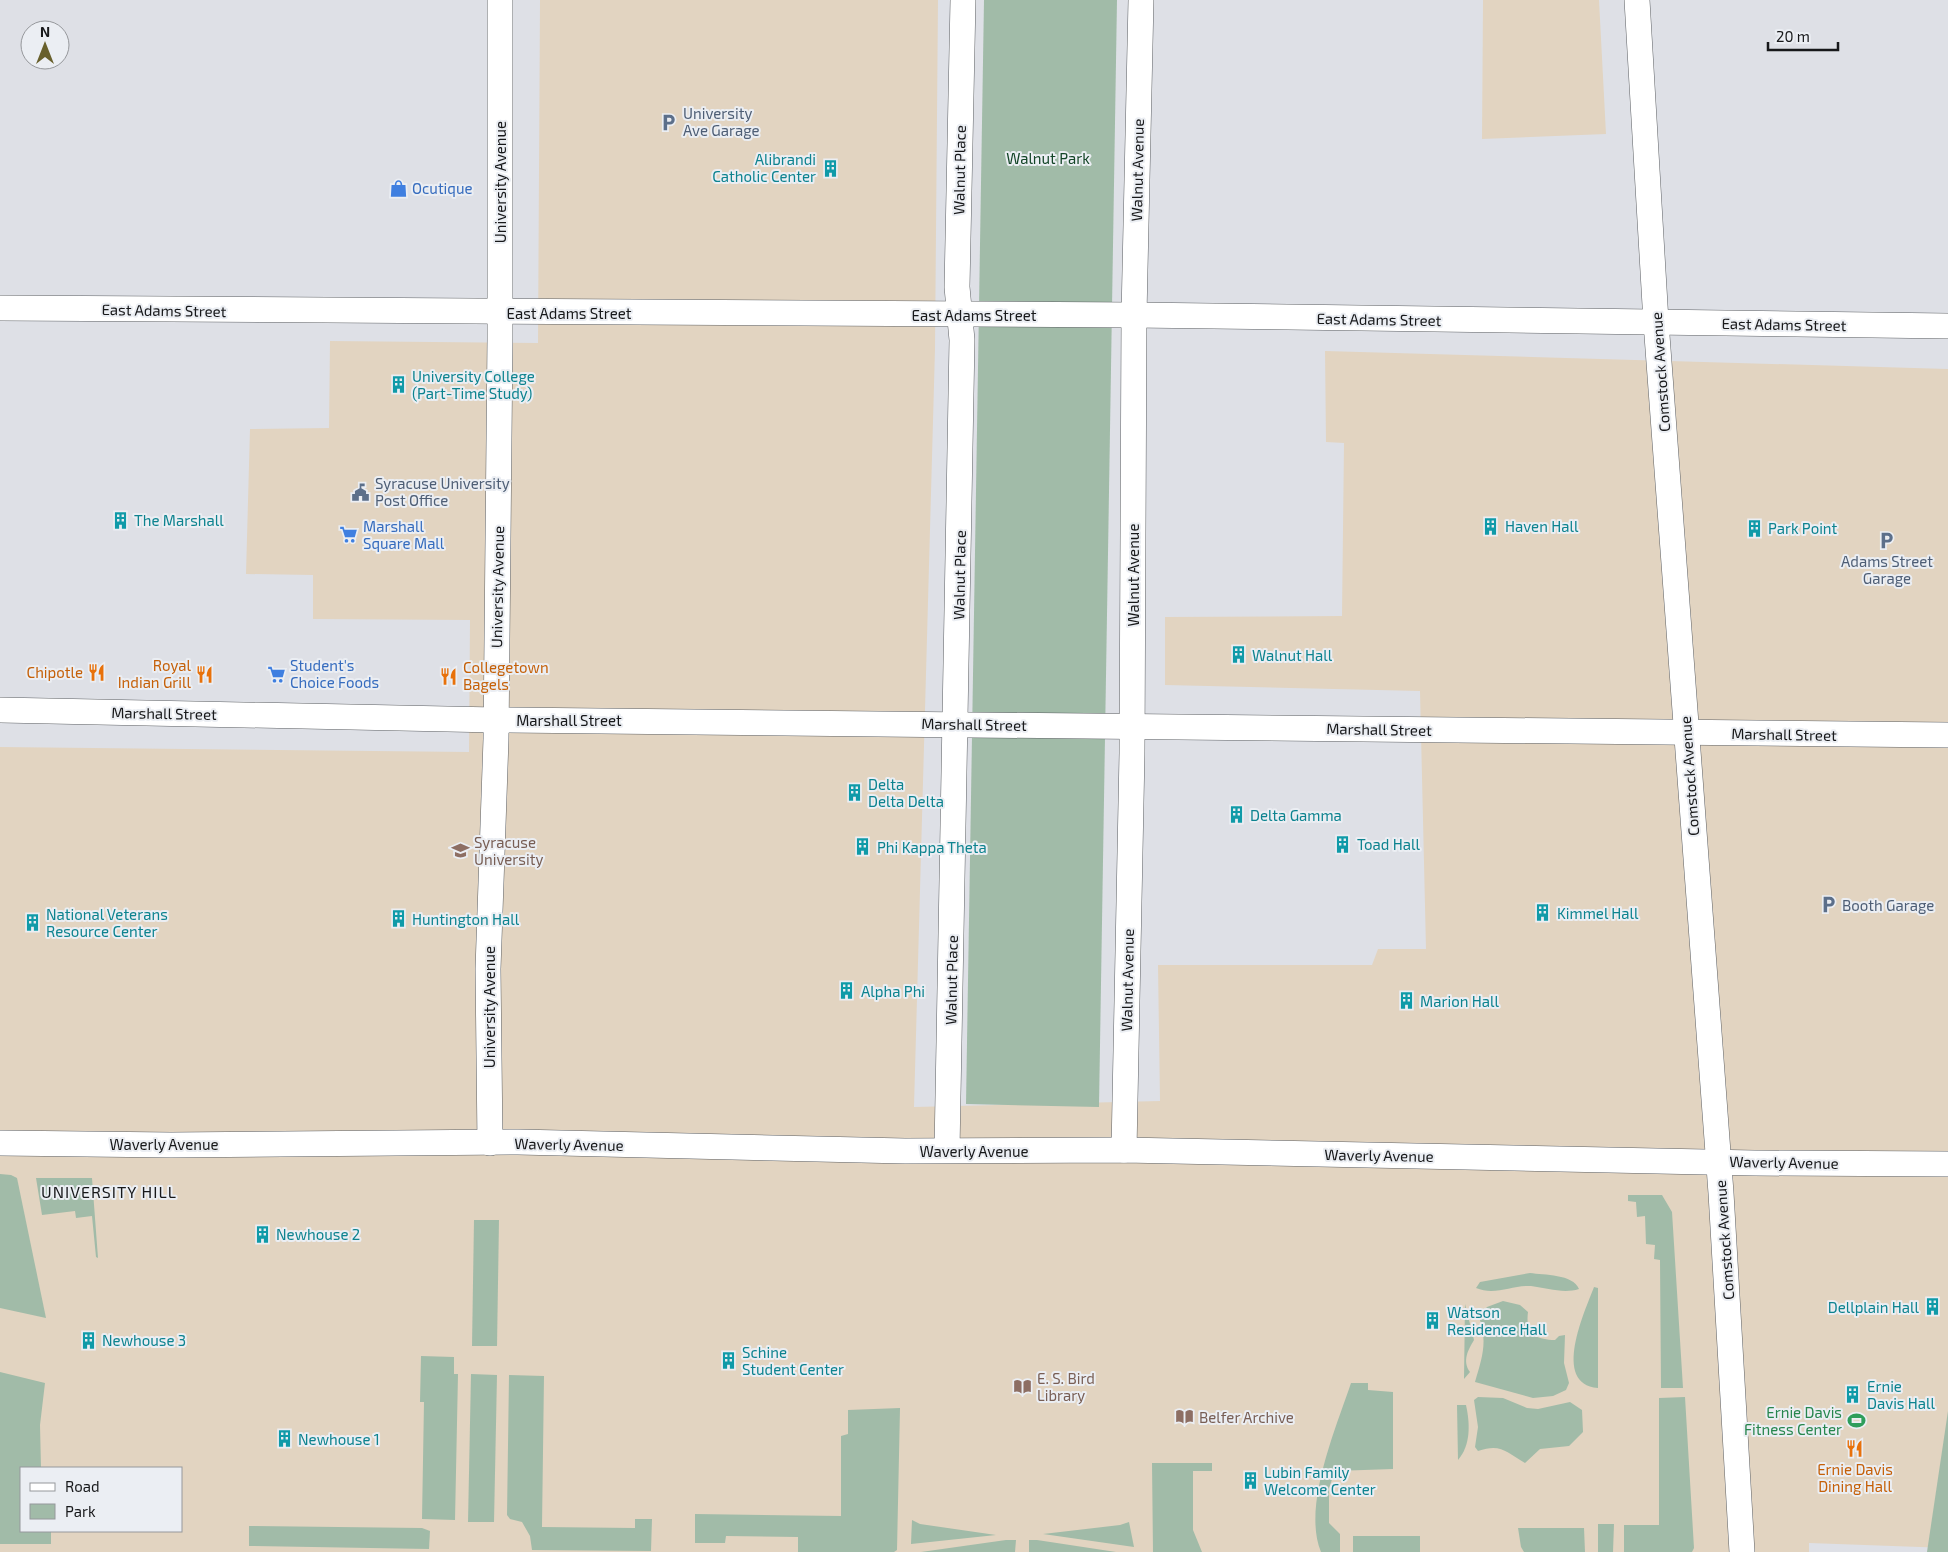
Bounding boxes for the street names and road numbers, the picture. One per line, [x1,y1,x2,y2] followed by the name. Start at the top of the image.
[1127,118,1147,222] street label: Walnut Avenue
[491,121,509,243] street label: University Avenue
[949,125,969,215] street label: Walnut Place
[101,300,227,320] street label: East Adams Street
[507,304,632,322] street label: East Adams Street
[912,306,1037,324] street label: East Adams Street
[1316,309,1442,329] street label: East Adams Street
[1647,311,1673,433] street label: Comstock Avenue
[1721,314,1847,334] street label: East Adams Street
[1124,524,1142,626] street label: Walnut Avenue
[487,526,507,648] street label: University Avenue
[949,530,969,620] street label: Walnut Place
[111,703,217,723] street label: Marshall Street
[516,711,622,729] street label: Marshall Street
[921,714,1027,734] street label: Marshall Street
[1676,715,1702,837] street label: Comstock Avenue
[1326,719,1432,739] street label: Marshall Street
[1731,724,1837,744] street label: Marshall Street
[1117,928,1137,1032] street label: Walnut Avenue
[941,935,961,1025] street label: Walnut Place
[480,946,498,1068] street label: University Avenue
[514,1134,624,1154] street label: Waverly Avenue
[109,1135,219,1153] street label: Waverly Avenue
[919,1142,1029,1160] street label: Waverly Avenue
[1324,1145,1434,1165] street label: Waverly Avenue
[1729,1152,1839,1172] street label: Waverly Avenue
[1711,1179,1737,1301] street label: Comstock Avenue

